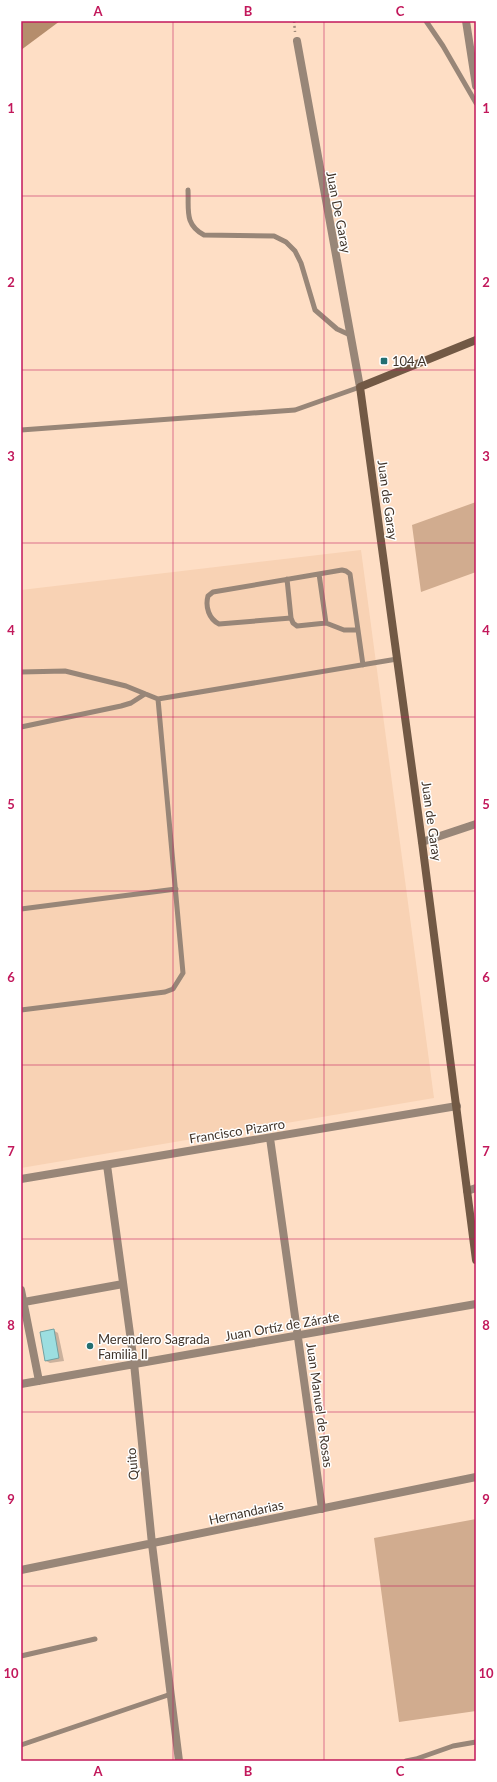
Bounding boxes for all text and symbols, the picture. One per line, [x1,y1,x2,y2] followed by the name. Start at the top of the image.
[92,3,103,19] text: A
[244,3,253,19] text: B
[396,3,405,19] text: C
[7,100,15,116] text: 1
[482,100,490,116] text: 1
[323,170,355,255] street label: Juan De Garay
[7,274,15,290] text: 2
[482,274,490,290] text: 2
[392,353,427,369] place label: 104 A
[379,356,389,366] marker: 104 A
[7,448,15,464] text: 3
[482,448,490,464] text: 3
[374,459,402,541] street label: Juan de Garay
[7,622,15,638] text: 4
[482,622,490,638] text: 4
[418,780,446,862] street label: Juan de Garay
[7,796,15,812] text: 5
[482,796,490,812] text: 5
[7,969,15,985] text: 6
[482,969,490,985] text: 6
[188,1116,286,1146] street label: Francisco Pizarro
[7,1143,15,1159] text: 7
[482,1143,490,1159] text: 7
[223,1308,341,1344] street label: Juan Ortíz de Zárate
[7,1317,15,1333] text: 8
[482,1317,490,1333] text: 8
[98,1331,210,1362] place label: Merendero Sagrada Familia II
[85,1341,95,1351] marker: Merendero Sagrada Familia II
[303,1342,337,1469] street label: Juan Manuel de Rosas
[123,1447,141,1481] street label: Quito
[7,1491,15,1507] text: 9
[482,1491,490,1507] text: 9
[207,1496,285,1528] street label: Hernandarias
[3,1665,19,1681] text: 10
[478,1665,494,1681] text: 10
[92,1763,103,1779] text: A
[244,1763,253,1779] text: B
[396,1763,405,1779] text: C

